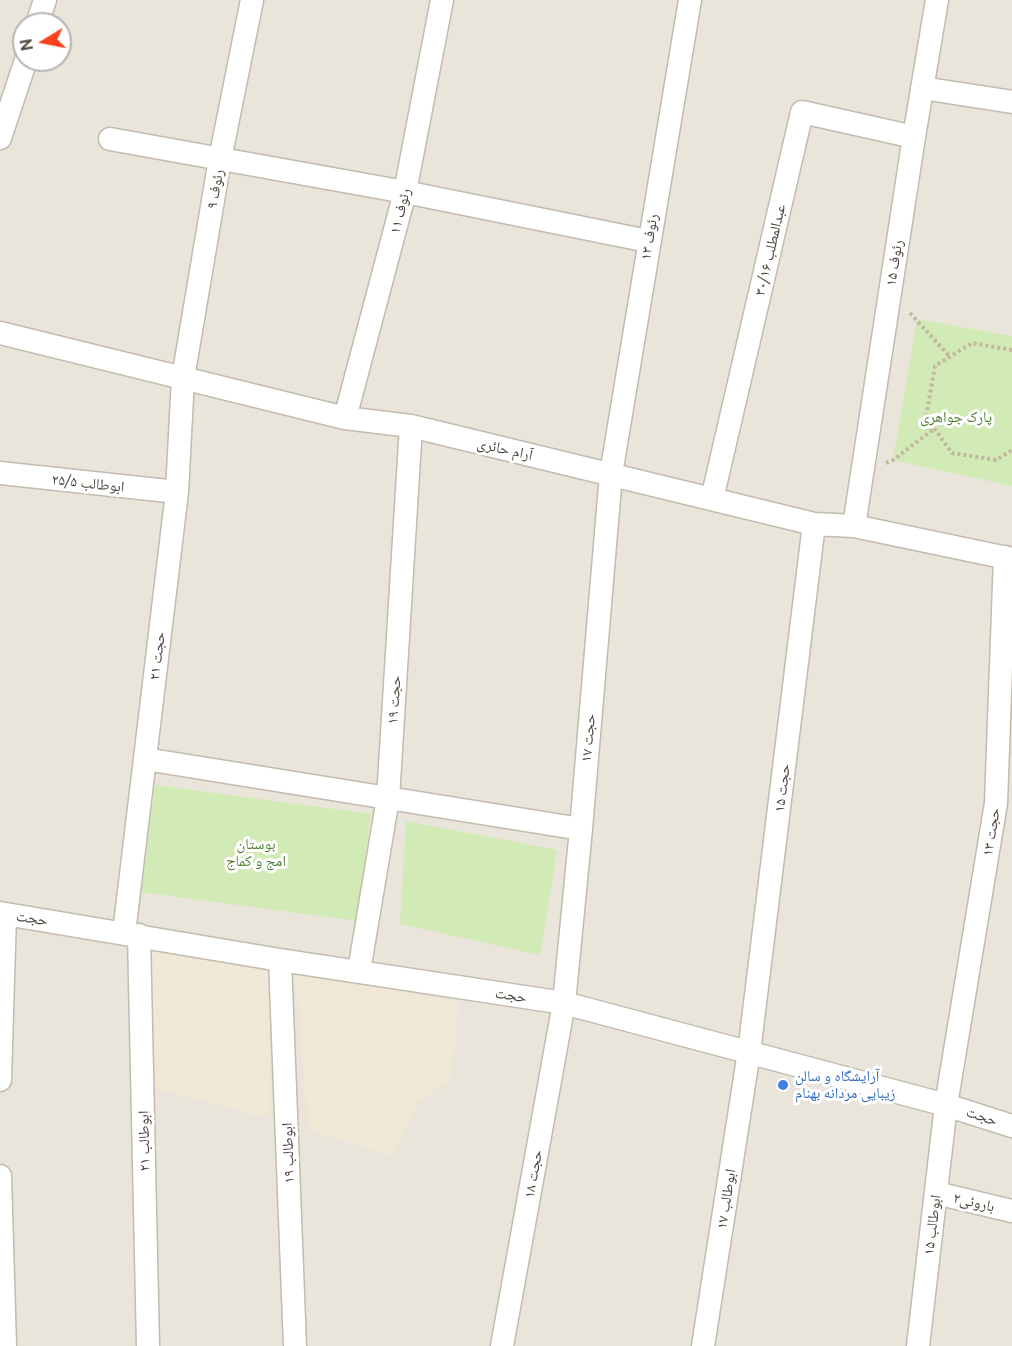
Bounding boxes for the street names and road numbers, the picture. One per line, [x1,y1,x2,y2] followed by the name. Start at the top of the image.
[203,168,227,210] street label: رئوف ۹
[386,186,414,236] street label: رئوف ۱۱
[751,203,789,297] street label: عبدالمطلب ۳۰/۱۶
[636,213,662,261] street label: رئوف ۱۳
[881,239,907,287] street label: رئوف ۱۵
[475,434,535,464] street label: آرام حائری
[51,470,125,496] street label: ابوطالب ۲۵/۵
[145,631,169,681] street label: حجت ۲۱
[383,675,405,725] street label: حجت ۱۹
[577,713,599,763] street label: حجت ۱۷
[770,763,794,813] street label: حجت ۱۵
[978,807,1004,857] street label: حجت ۱۳
[15,907,49,929] street label: حجت
[494,984,528,1006] street label: حجت
[964,1103,1000,1129] street label: حجت
[134,1110,154,1172] street label: ابوطالب ۲۱
[278,1122,298,1184] street label: ابوطالب ۱۹
[520,1148,546,1200] street label: حجت ۱۸
[712,1168,740,1230] street label: ابوطالب ۱۷
[952,1189,996,1215] street label: باروئی۲
[919,1194,945,1256] street label: ابوطالب ۱۵

